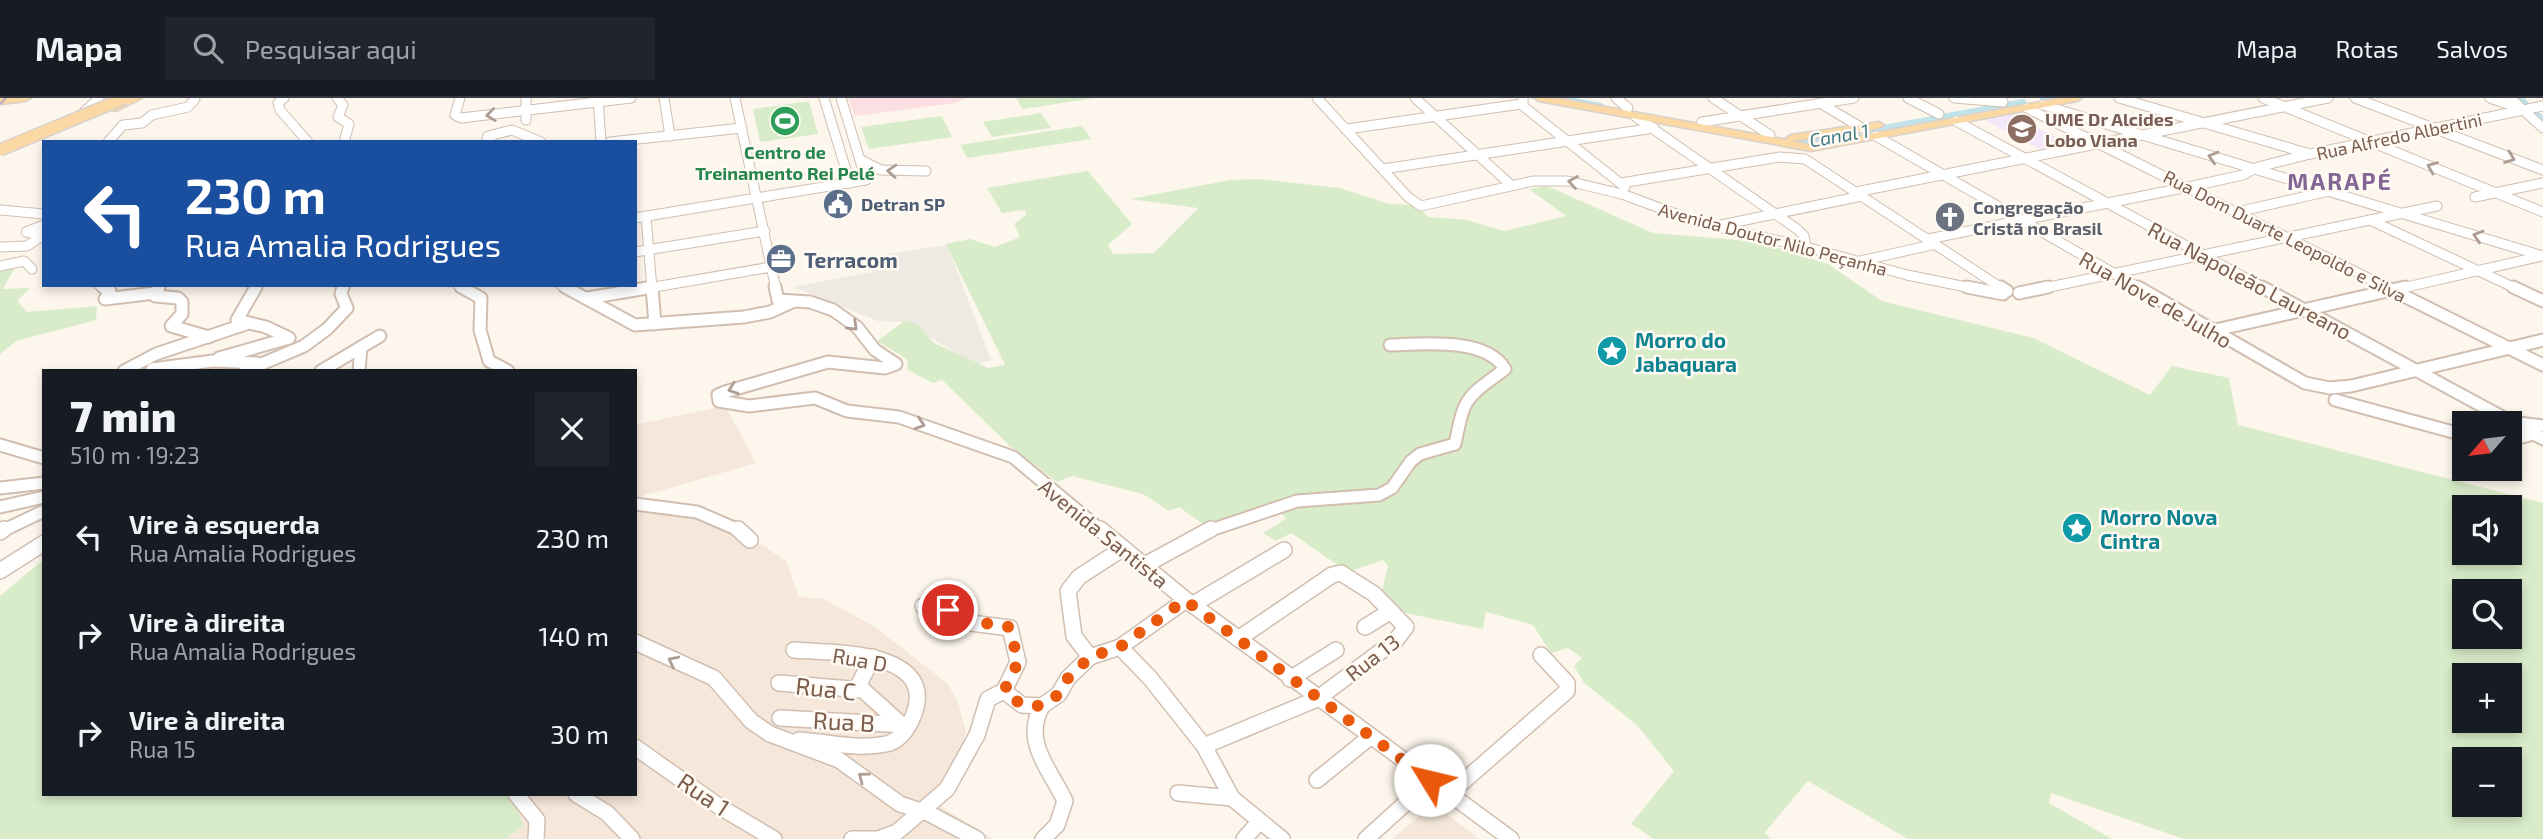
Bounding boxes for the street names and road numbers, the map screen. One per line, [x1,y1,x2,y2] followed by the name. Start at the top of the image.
[2314,108,2484,164] street label: Rua Alfredo Albertini
[2160,165,2410,307] street label: Rua Dom Duarte Leopoldo e Silva
[1656,198,1890,281] street label: Avenida Doutor Nilo Peçanha
[2144,216,2356,344] street label: Rua Napoleão Laureano
[2075,245,2237,353] street label: Rua Nove de Julho
[1034,473,1174,593] street label: Avenida Santista
[1340,628,1404,686] street label: Rua 13
[831,642,889,676] street label: Rua D
[794,670,858,706] street label: Rua C
[812,705,876,737] street label: Rua B
[672,766,736,822] street label: Rua 1

